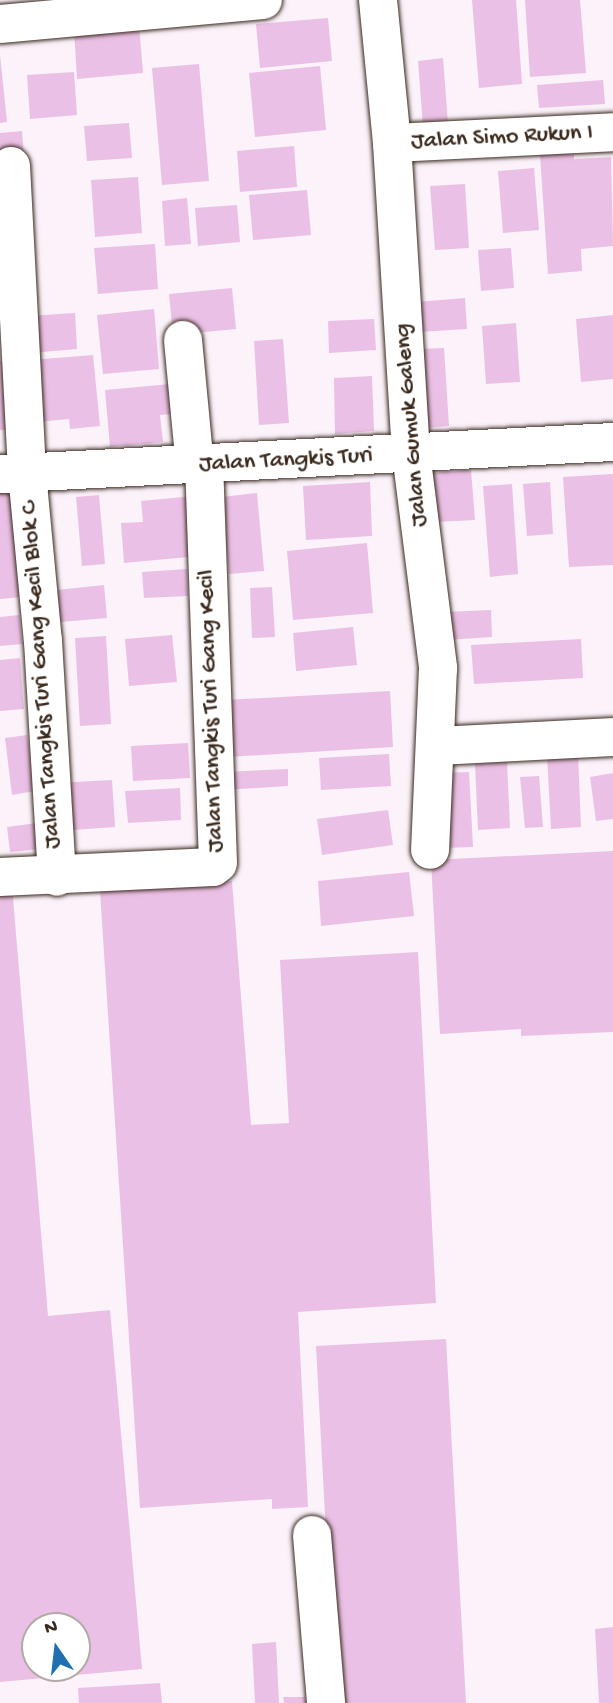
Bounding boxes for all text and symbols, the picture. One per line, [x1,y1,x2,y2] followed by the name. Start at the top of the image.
[410,119,594,157] street label: Jalan Simo Rukun I
[389,322,435,528] street label: Jalan Gumuk Galeng
[198,442,374,480] street label: Jalan Tangkis Turi
[15,500,69,850] street label: Jalan Tangkis Turi Gang Kecil Blok C
[193,569,231,853] street label: Jalan Tangkis Turi Gang Kecil
[21,1612,91,1682] north arrow
[42,1615,60,1641] text: N

